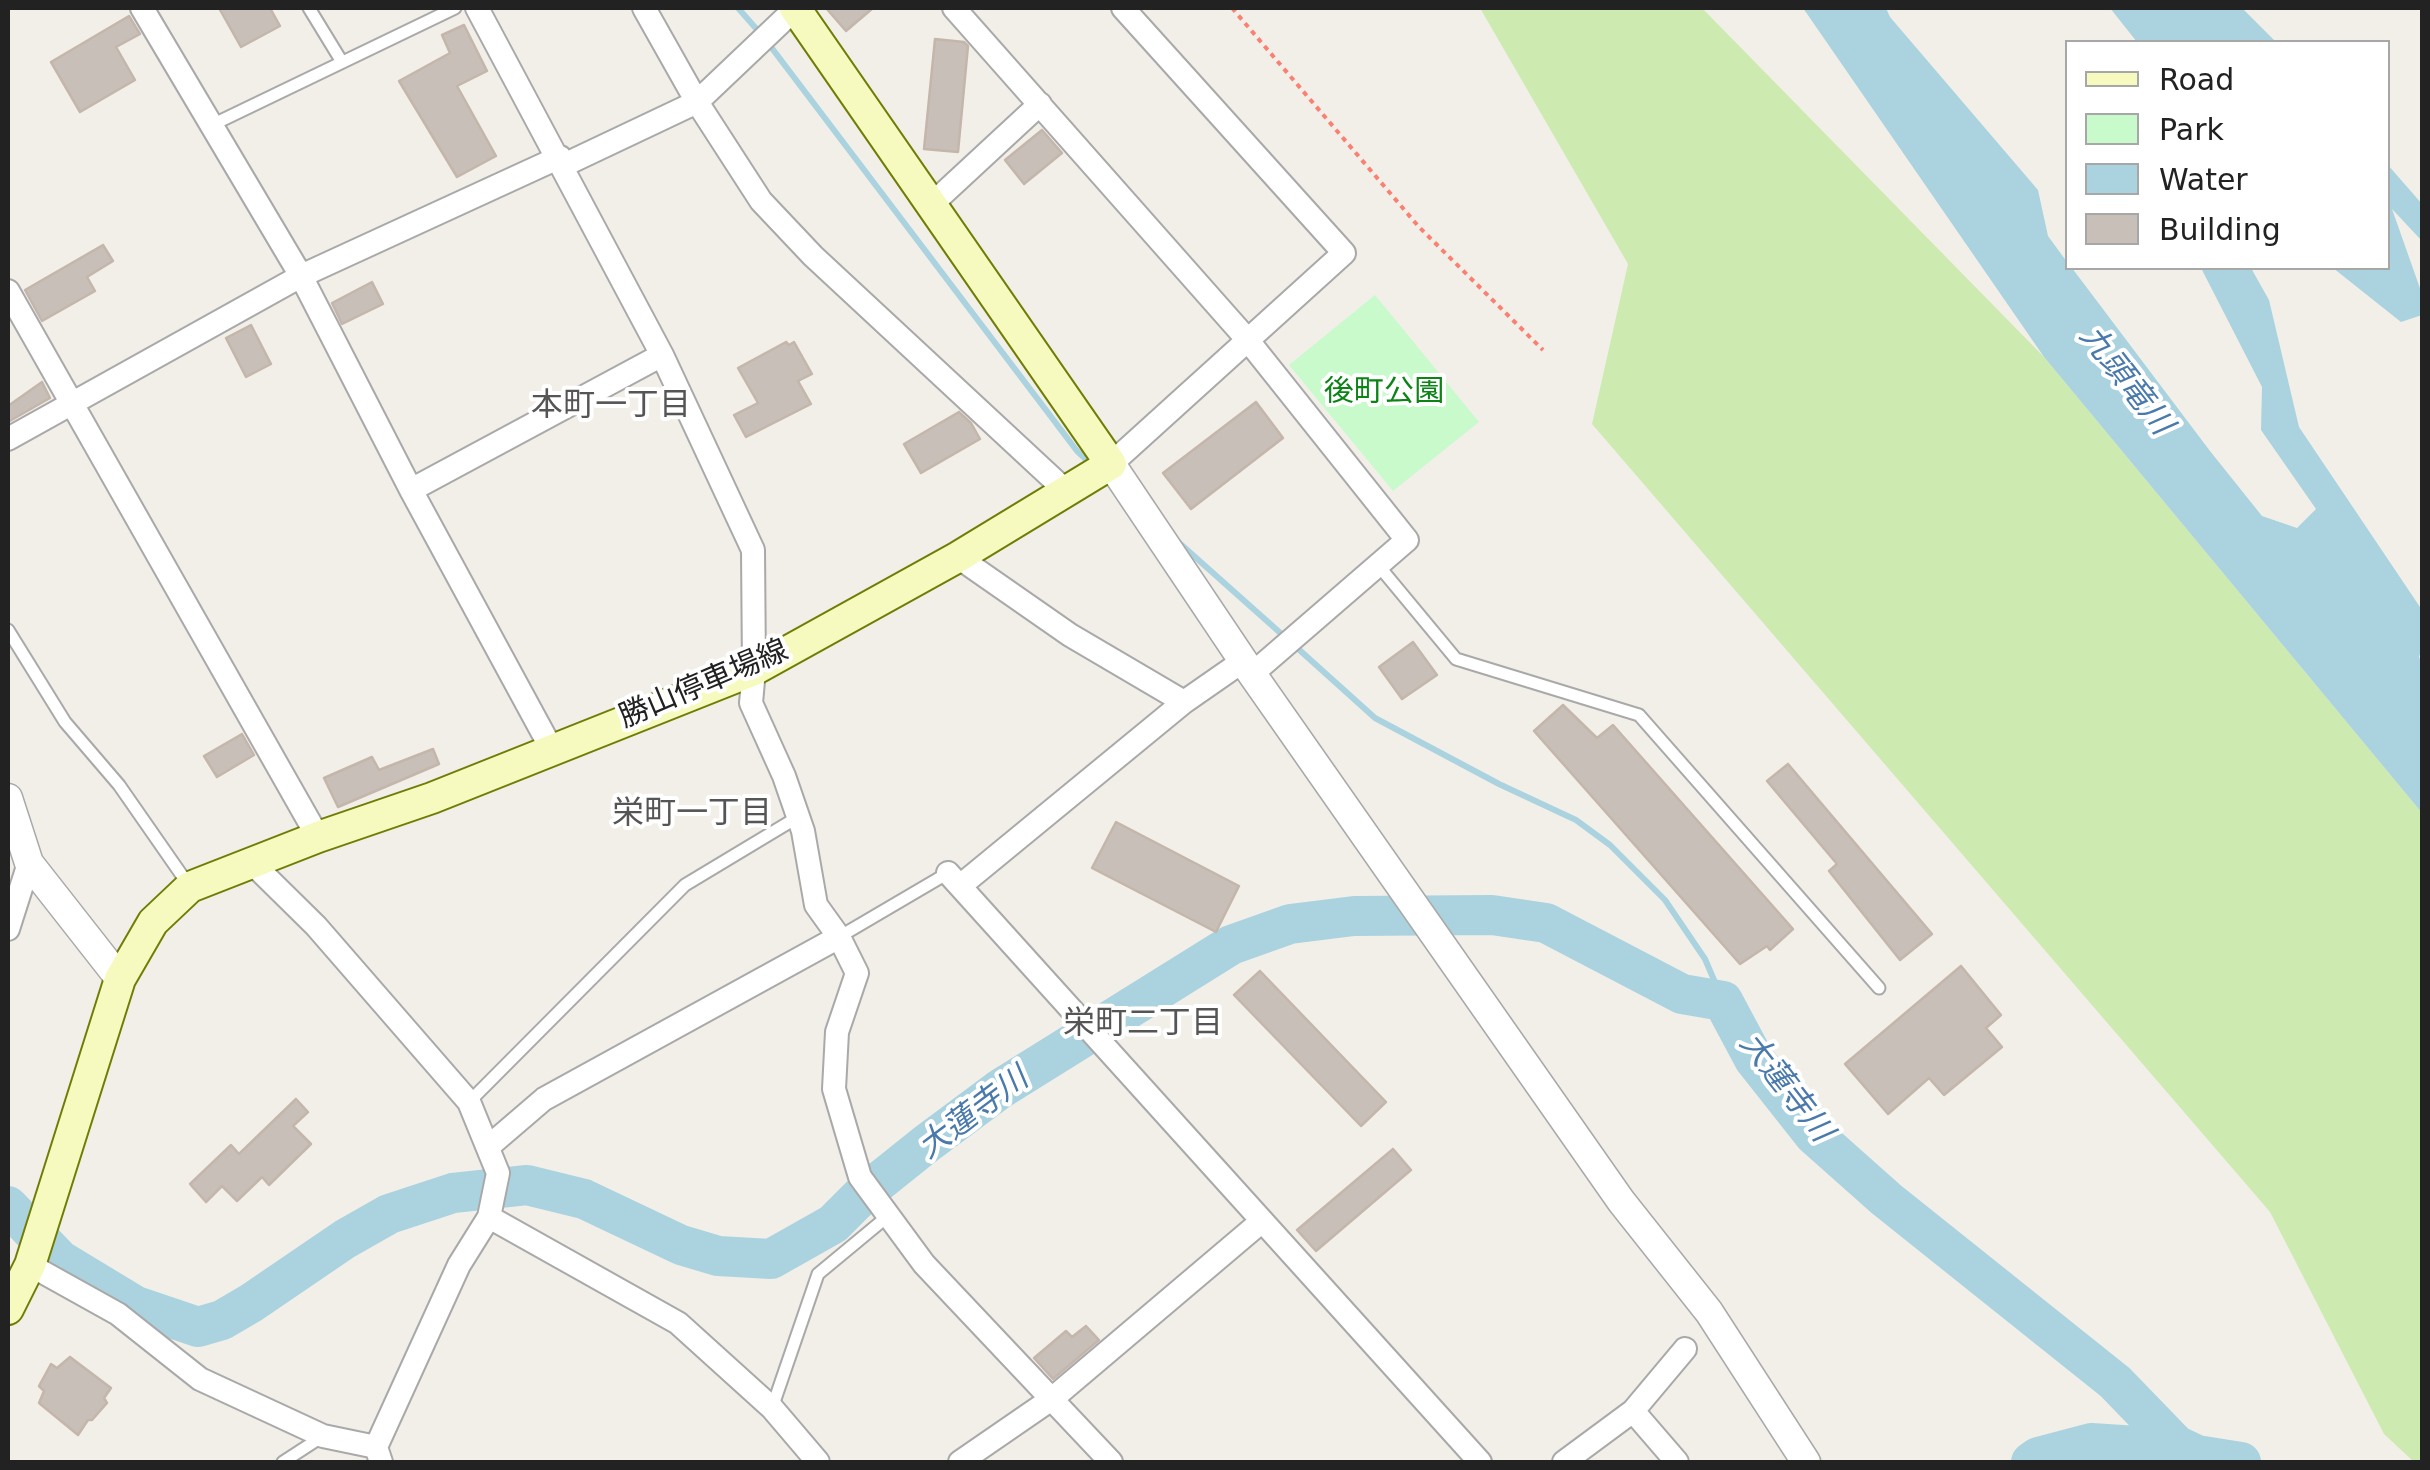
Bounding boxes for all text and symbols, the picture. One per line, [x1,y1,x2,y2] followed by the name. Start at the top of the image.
[2065,40,2390,270] legend
[2159,62,2234,97] text: Road
[2159,112,2224,147] text: Park
[2159,162,2248,197] text: Water
[2159,212,2281,247] text: Building
[2070,319,2180,443] water label: 九頭竜川
[1324,375,1444,411] park label: 後町公園
[531,388,691,426] district label: 本町一丁目
[614,633,794,737] street label: 勝山停車場線
[612,796,772,834] district label: 栄町一丁目
[1063,1006,1223,1044] district label: 栄町二丁目
[1730,1026,1840,1150] water label: 大蓮寺川
[911,1060,1037,1168] water label: 大蓮寺川

